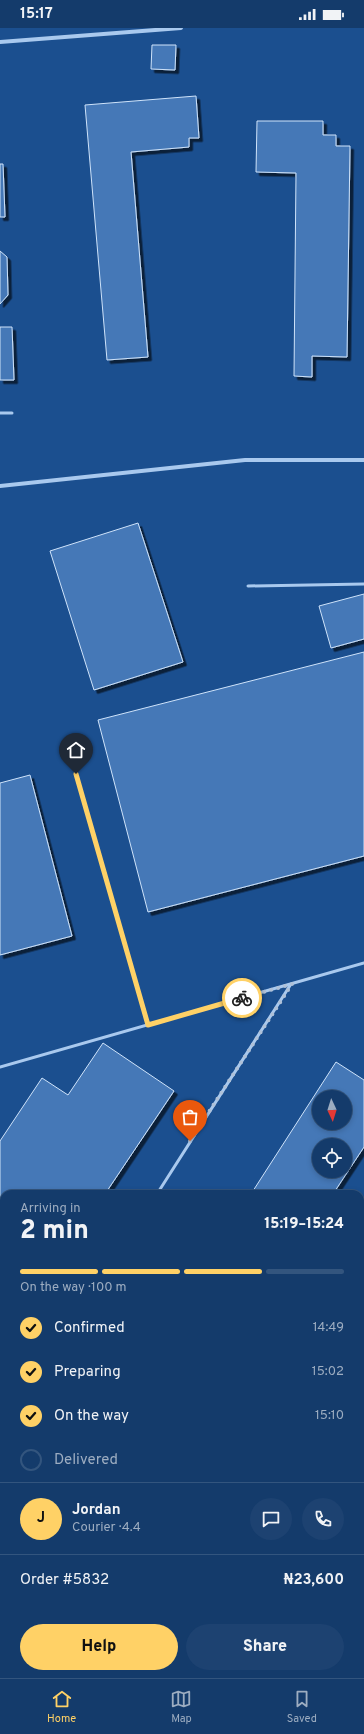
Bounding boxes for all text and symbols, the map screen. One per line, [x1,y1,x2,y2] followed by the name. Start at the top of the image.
[20,5,53,24] text: 15:17
[59,733,93,774] pin
[65,739,87,761] icon: home
[222,978,262,1018] courier
[231,987,253,1009] icon: bike
[312,1090,352,1130] north arrow
[312,1090,352,1178] map controls
[173,1100,207,1141] pin
[179,1106,201,1128] icon: bag
[312,1138,352,1178] button: locate
[20,1201,81,1217] text: Arriving in
[20,1215,89,1248] text: 2 min
[264,1215,344,1234] text: 15:19–15:24
[20,1280,127,1296] text: On the way · 100 m
[20,1317,42,1339] icon: check
[54,1319,125,1338] text: Confirmed
[313,1320,344,1336] text: 14:49
[20,1361,42,1383] icon: check
[54,1363,121,1382] text: Preparing
[312,1364,344,1380] text: 15:02
[20,1405,42,1427] icon: check
[54,1407,129,1426] text: On the way
[315,1408,344,1424] text: 15:10
[54,1451,118,1470] text: Delivered
[250,1498,292,1540] button: chat
[302,1498,344,1540] button: phone
[72,1501,121,1520] text: Jordan
[37,1509,45,1528] text: J
[72,1520,141,1536] text: Courier · 4.4
[20,1571,109,1590] text: Order #5832
[283,1571,344,1590] text: ₦23,600
[20,1624,178,1670] button: Help
[186,1624,344,1670] button: Share
[47,1688,76,1726] tab: Home
[170,1688,192,1726] tab: Map
[287,1688,317,1726] tab: Saved

